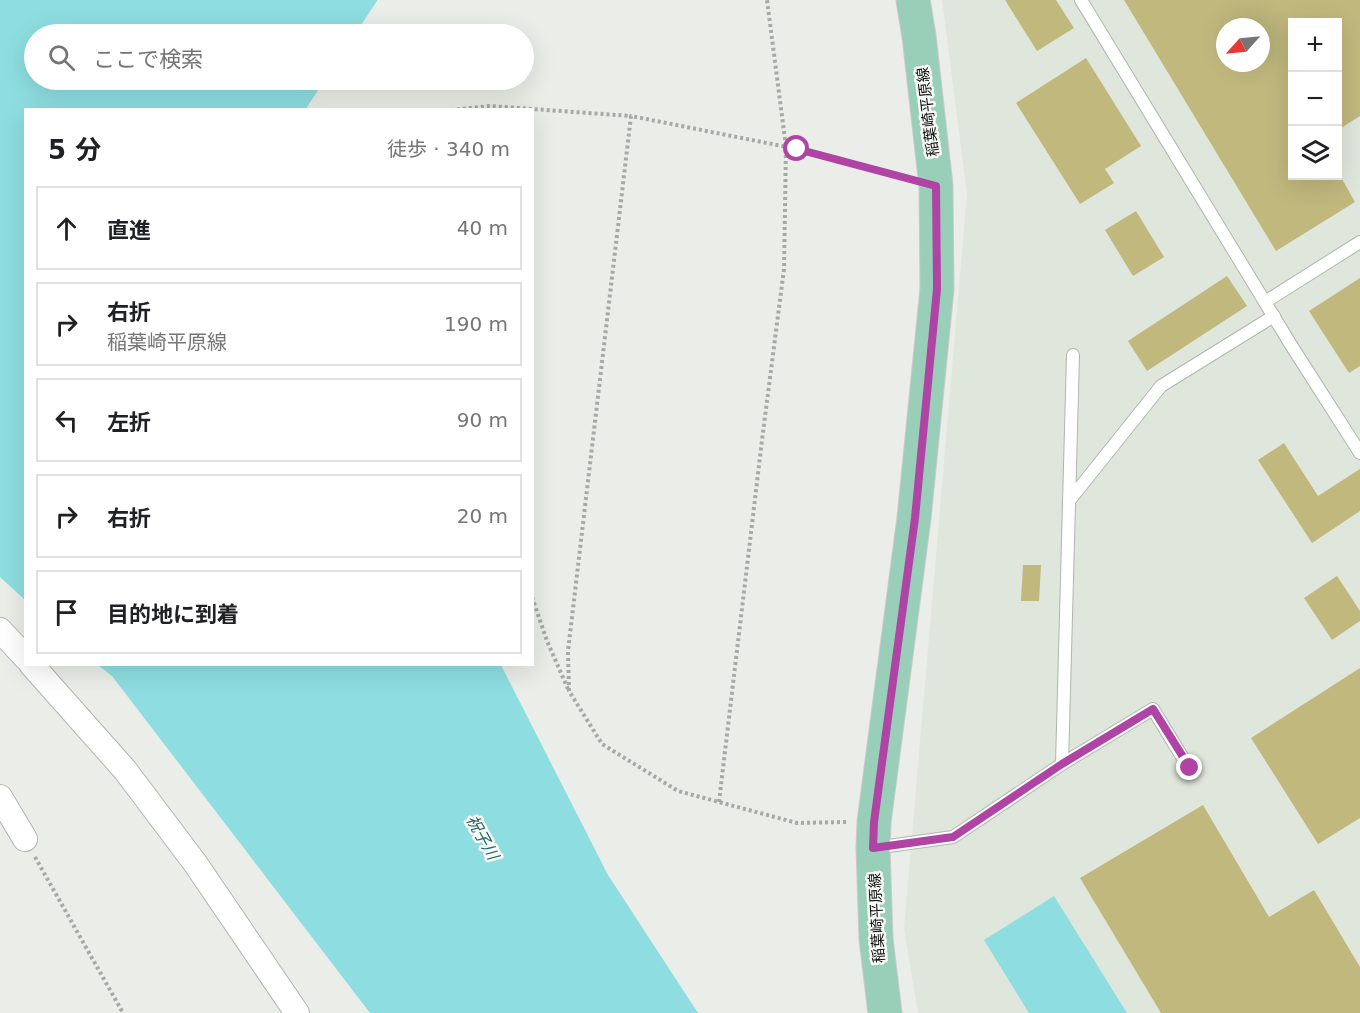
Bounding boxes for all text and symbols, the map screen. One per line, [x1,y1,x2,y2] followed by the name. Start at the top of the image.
[1216,18,1270,72] north arrow
[1288,18,1342,180] map controls
[1288,18,1342,72] button: +
[24,24,534,90] search box
[45,41,78,74] icon: search
[93,47,203,72] text: ここで検索
[914,66,942,158] street label: 稲葉崎平原線
[1288,72,1342,126] button: −
[1288,126,1342,180] button: layers
[48,135,101,165] text: 5 分
[783,135,809,161] route start
[387,137,510,161] text: 徒歩 · 340 m
[50,212,83,245] icon: ahead
[457,216,508,240] text: 40 m
[107,218,151,243] text: 直進
[107,300,151,325] text: 右折
[50,308,83,341] icon: right
[444,312,508,336] text: 190 m
[107,330,227,354] text: 稲葉崎平原線
[50,404,83,437] icon: left
[457,408,508,432] text: 90 m
[107,410,151,435] text: 左折
[50,500,83,533] icon: right
[457,504,508,528] text: 20 m
[107,506,151,531] text: 右折
[50,596,83,629] icon: arrive
[107,602,239,627] text: 目的地に到着
[1176,754,1202,780] route end
[463,812,503,865] water label: 祝子川
[866,873,888,963] street label: 稲葉崎平原線

